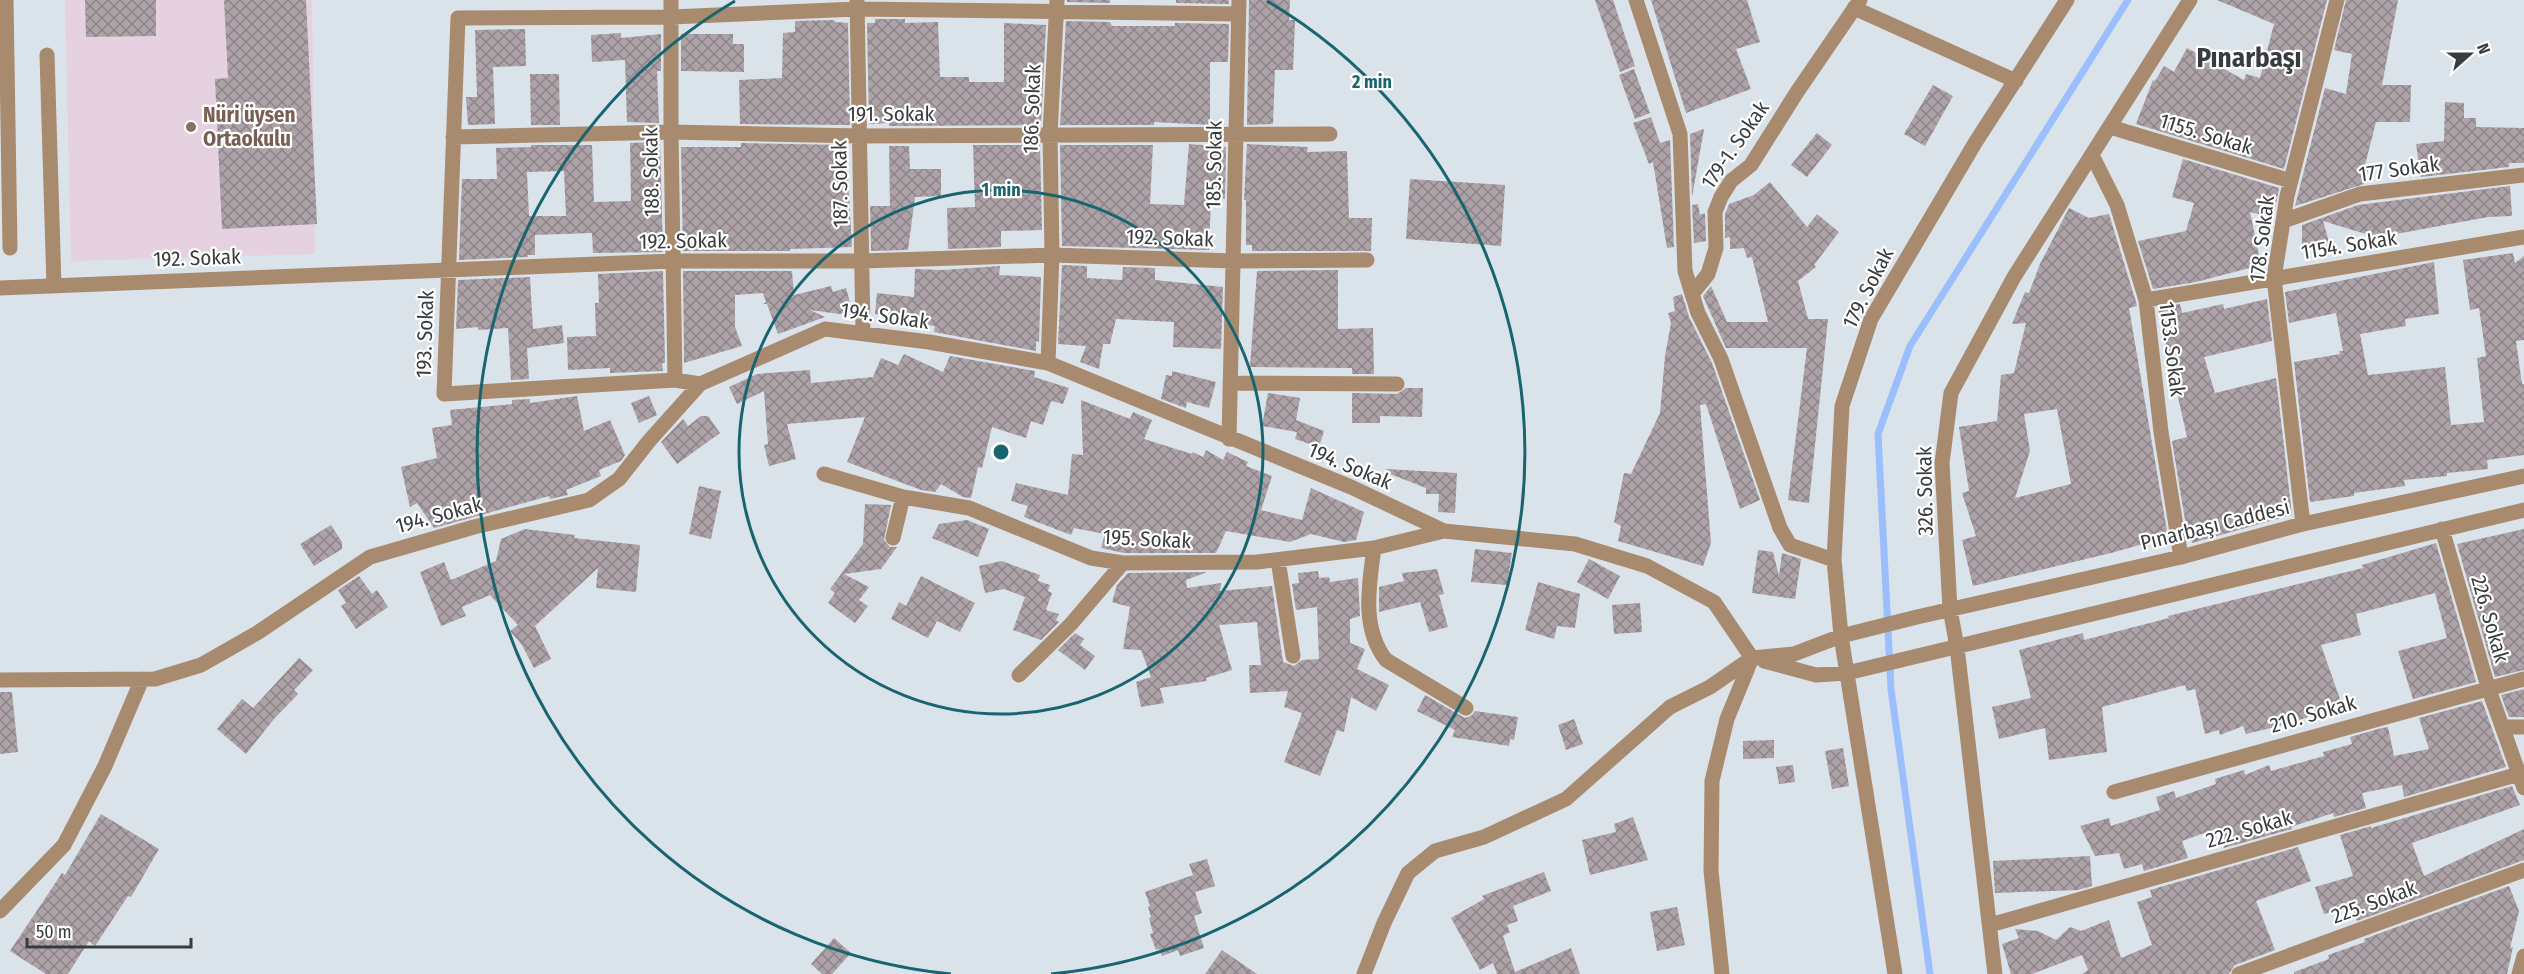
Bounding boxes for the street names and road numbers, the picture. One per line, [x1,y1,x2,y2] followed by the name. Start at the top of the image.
[1017,64,1047,154] street label: 186. Sokak
[1695,96,1775,194] street label: 179-1. Sokak
[848,101,935,127] street label: 191. Sokak
[2156,108,2256,160] street label: 1155. Sokak
[1200,120,1228,210] street label: 185. Sokak
[637,127,665,217] street label: 188. Sokak
[826,140,854,228] street label: 187. Sokak
[2357,150,2441,188] street label: 177 Sokak
[2244,194,2280,284] street label: 178. Sokak
[1126,223,1214,253] street label: 192. Sokak
[2299,225,2399,265] street label: 1154. Sokak
[639,227,727,255] street label: 192. Sokak
[153,243,241,273] street label: 192. Sokak
[1837,243,1899,333] street label: 179. Sokak
[410,289,440,378] street label: 193. Sokak
[839,297,931,335] street label: 194. Sokak
[2153,300,2191,398] street label: 1153. Sokak
[1304,437,1396,495] street label: 194. Sokak
[1911,446,1939,536] street label: 326. Sokak
[393,491,485,539] street label: 194. Sokak
[2138,494,2292,556] street label: Pınarbaşı Caddesi
[1102,524,1192,554] street label: 195. Sokak
[2465,572,2515,666] street label: 226. Sokak
[2267,689,2359,739] street label: 210. Sokak
[2203,804,2295,854] street label: 222. Sokak
[2328,875,2420,929] street label: 225. Sokak

